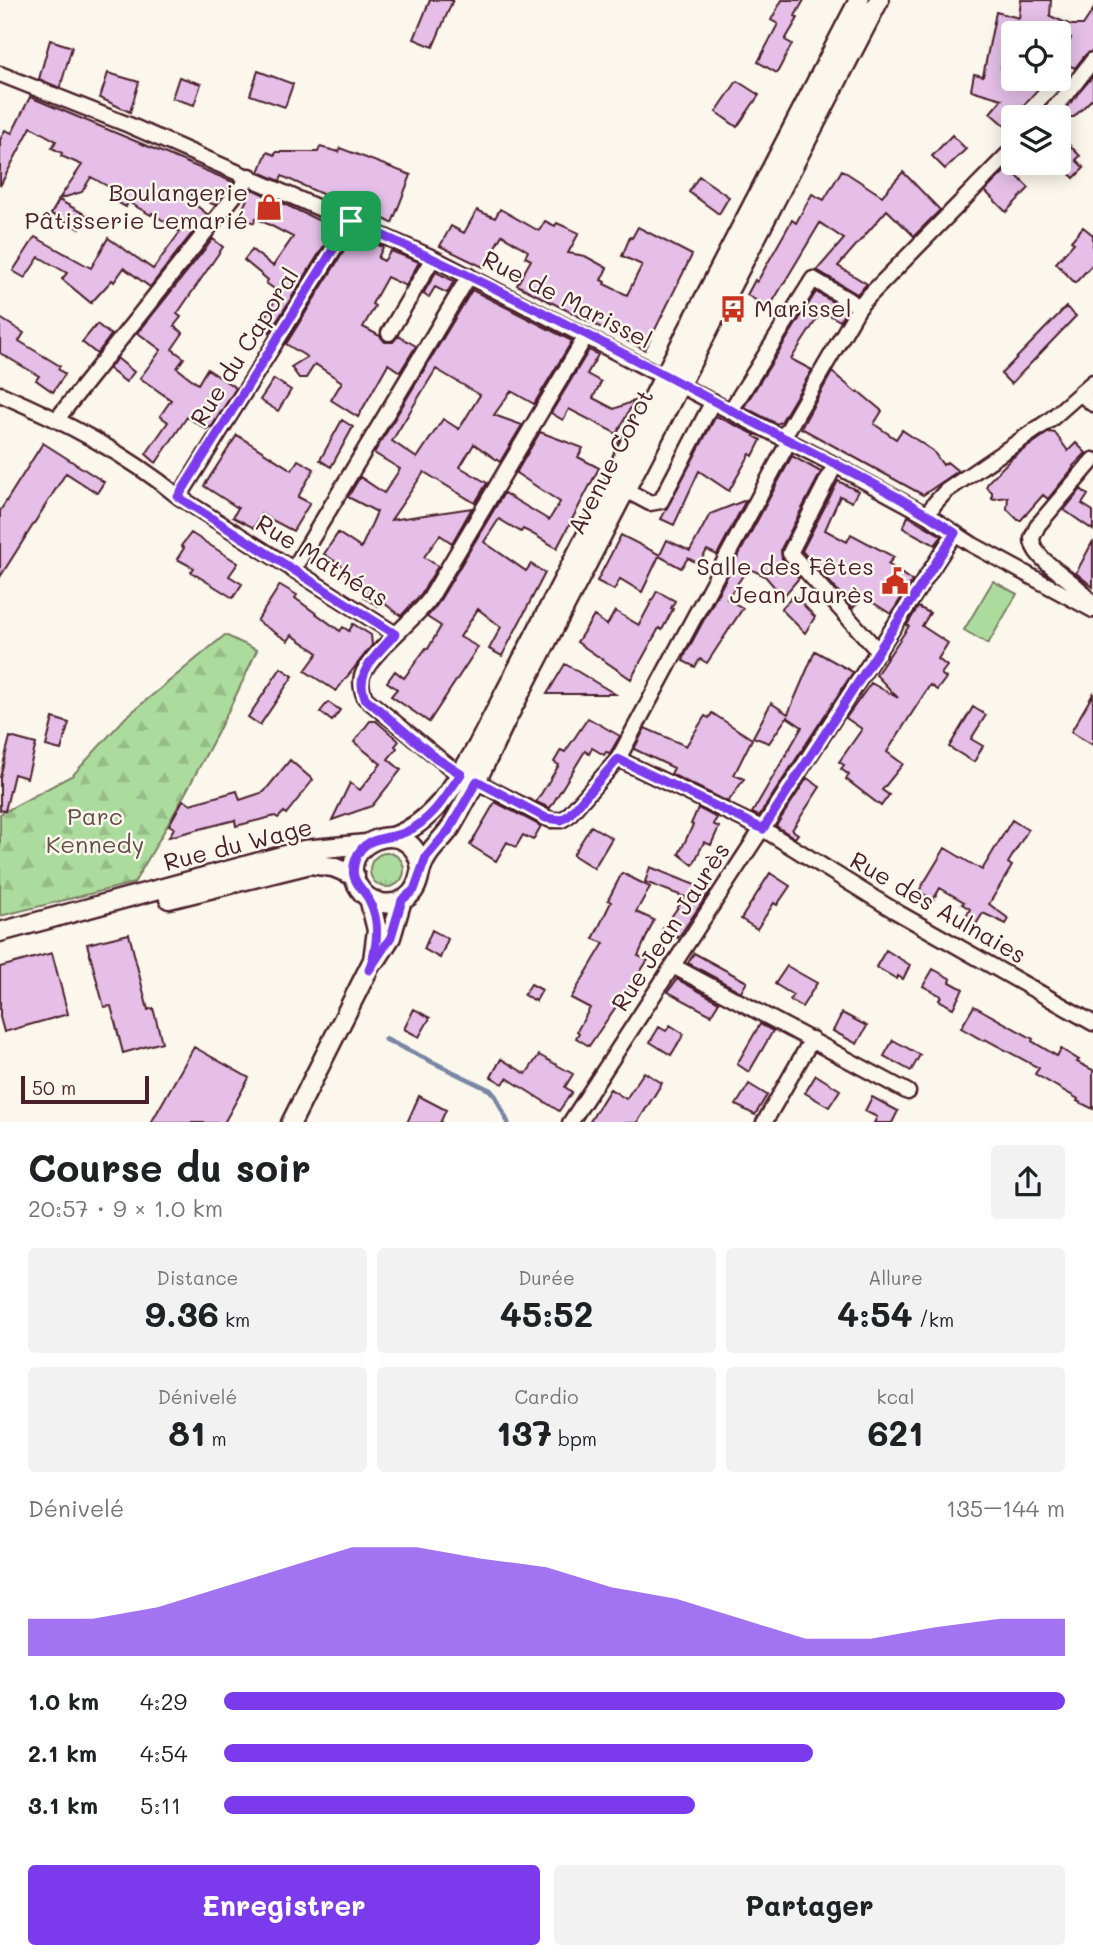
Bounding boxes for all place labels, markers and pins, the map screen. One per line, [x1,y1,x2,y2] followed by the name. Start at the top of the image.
[25,176,248,235] place label: Boulangerie Pâtisserie Lemarié
[321,191,381,251] pin
[254,192,284,222] shop icon: Boulangerie Pâtisserie Lemarié
[754,292,852,323] place label: Marissel
[718,294,748,324] bus stop icon: Marissel
[696,550,874,609] place label: Salle des Fêtes Jean Jaurès
[880,566,910,596] public building icon: Salle des Fêtes Jean Jaurès

